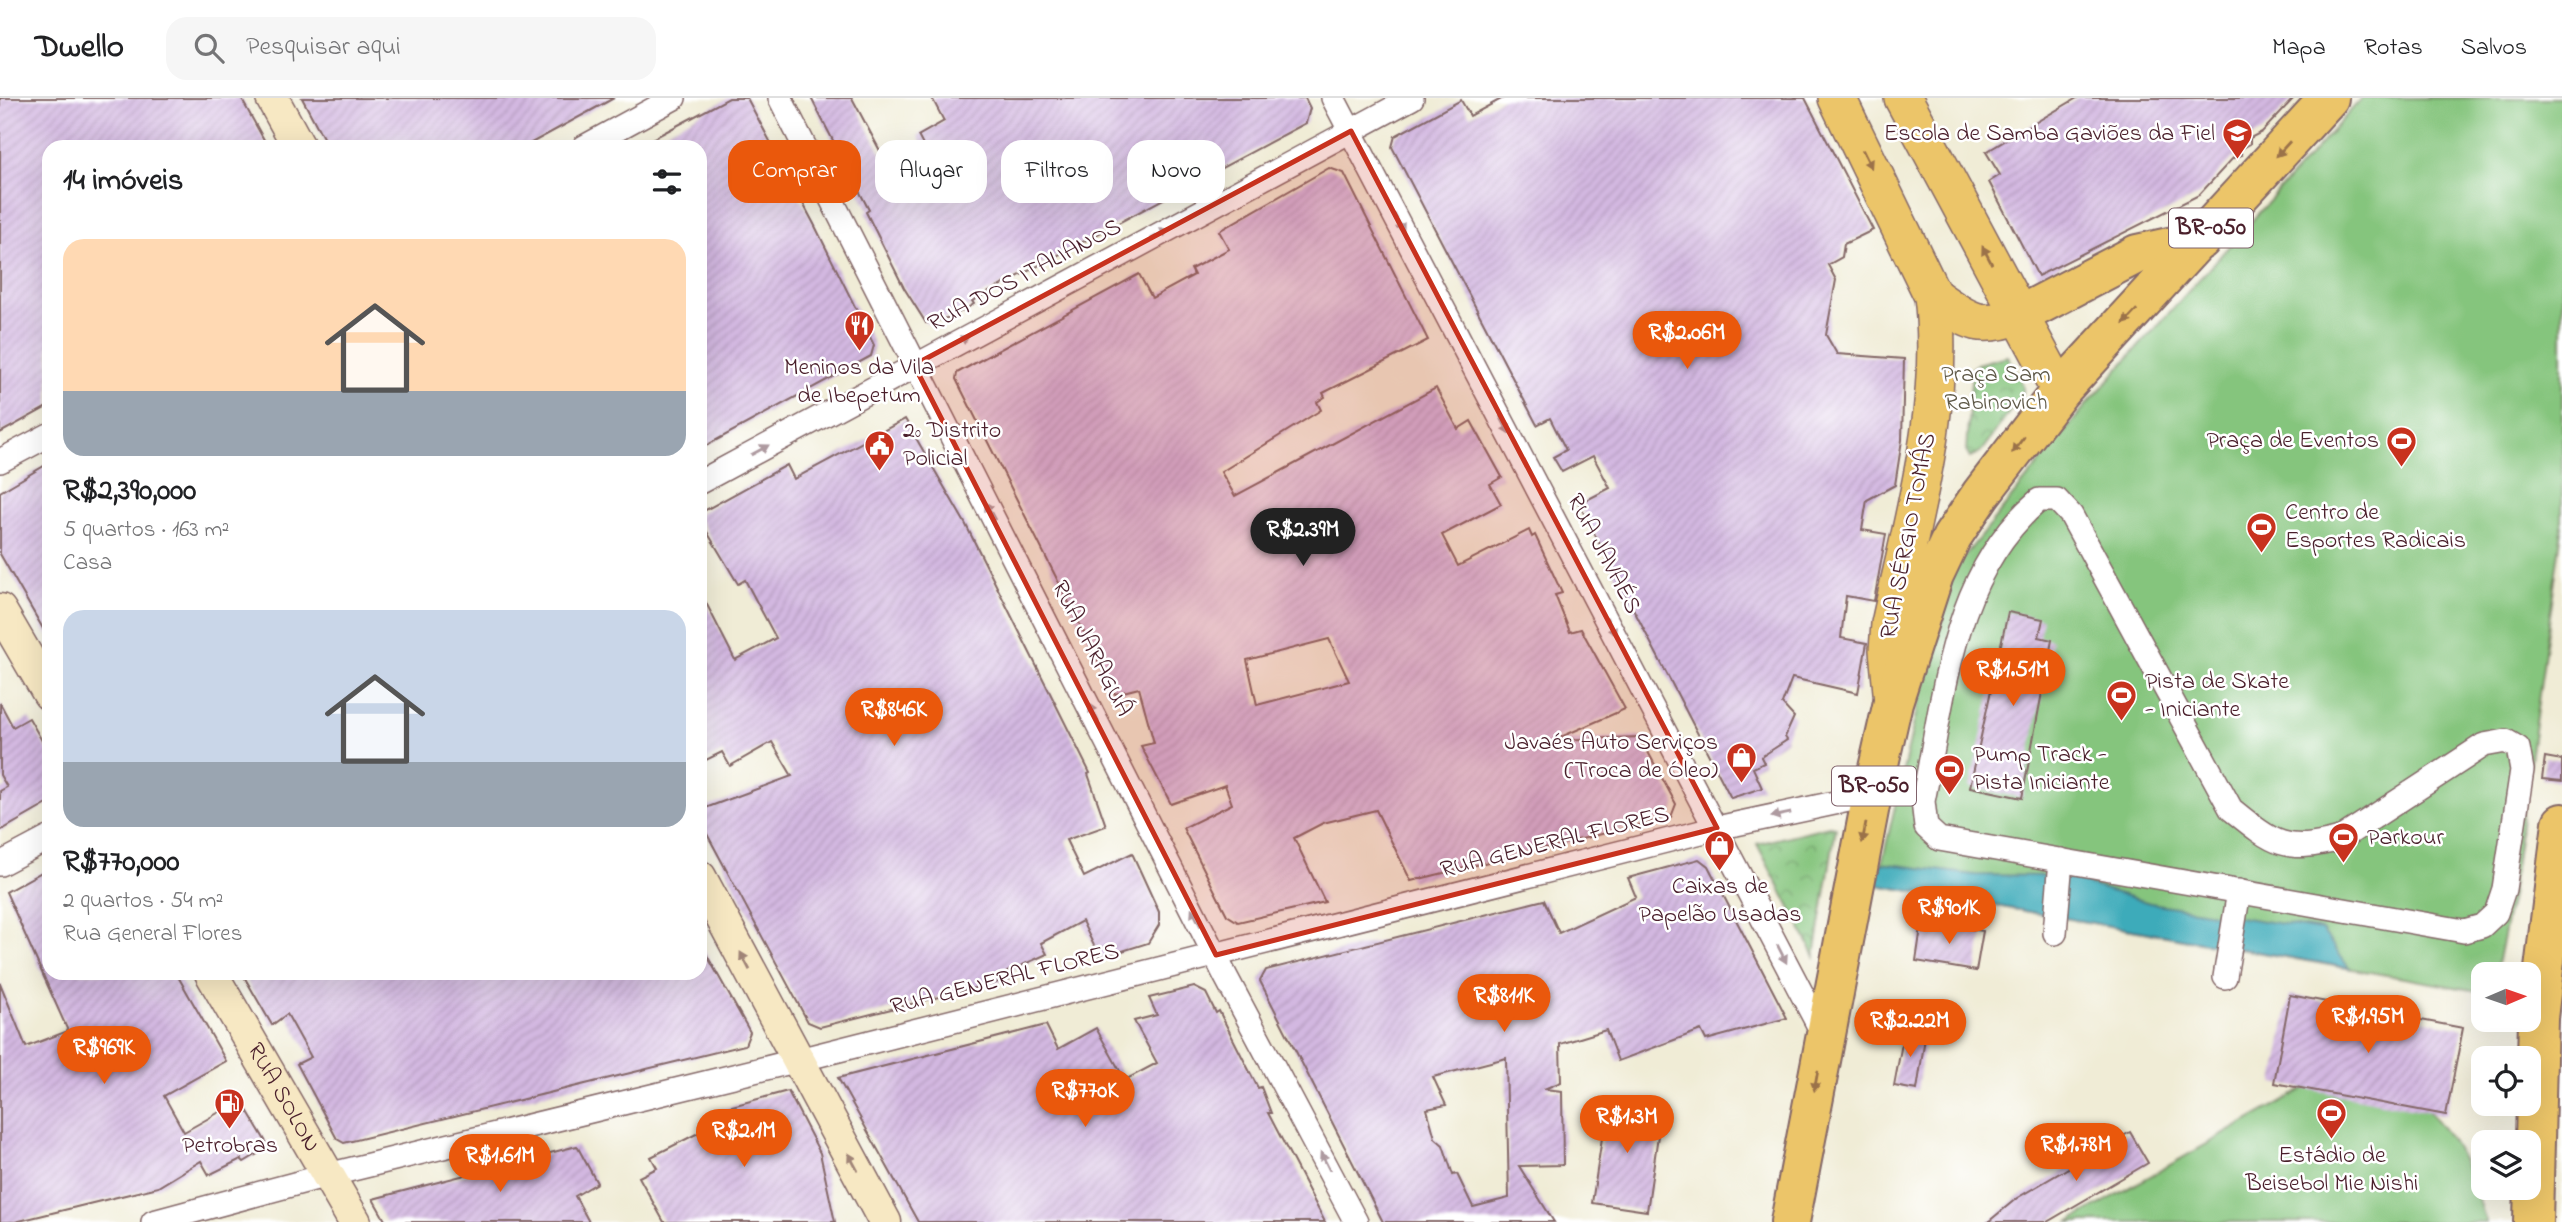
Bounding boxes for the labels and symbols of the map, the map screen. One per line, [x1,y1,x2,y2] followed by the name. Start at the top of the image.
[1884,117,2215,152] place label: Escola de Samba Gaviões da Fiel
[2221,117,2255,161] school or university icon: Escola de Samba Gaviões da Fiel
[2275,140,2291,158] one-way arrow
[1861,149,1873,169] one-way arrow
[2169,209,2253,248] road number: BR-050
[922,210,1128,342] street label: RUA DOS ITALIANOS
[1393,214,1405,234] one-way arrow
[1150,228,1170,239] one-way arrow
[1981,246,1993,265] one-way arrow
[2122,308,2138,325] one-way arrow
[842,309,876,353] restaurant icon: Meninos da Vila de Ibepetum
[1622,312,1752,371] pin: R$2.06M
[950,335,969,347] one-way arrow
[784,351,934,414] place label: Meninos da Vila de Ibepetum
[1941,358,2051,421] park label: Praça Sam Rabinovich
[903,414,1001,477] place label: 2º Distrito Policial
[1499,415,1511,435] one-way arrow
[2206,424,2379,459] place label: Praça de Eventos
[2385,424,2419,468] sports icon: Praça de Eventos
[863,428,897,472] public building icon: 2º Distrito Policial
[1872,430,1946,642] street label: RUA SÉRGIO TOMÁS
[2012,436,2026,454] one-way arrow
[750,444,770,456] one-way arrow
[1557,488,1649,620] street label: RUA JAVAÉS
[2285,496,2466,559] place label: Centro de Esportes Radicais
[984,501,996,521] one-way arrow
[1238,508,1368,568] pin: R$2.39M
[2245,510,2279,554] sports icon: Centro de Esportes Radicais
[1042,575,1140,723] street label: RUA JARAGUÁ
[1604,617,1616,637] one-way arrow
[1948,648,2078,708] pin: R$1.51M
[2145,665,2289,728] place label: Pista de Skate - Iniciante
[2105,679,2139,723] sports icon: Pista de Skate - Iniciante
[837,688,951,748] pin: R$846K
[1089,703,1100,723] one-way arrow
[1505,726,1718,789] place label: Javaés Auto Serviços (Troca de Óleo)
[1973,738,2110,801] place label: Pump Track - Pista Iniciante
[1724,740,1758,784] shop icon: Javaés Auto Serviços (Troca de Óleo)
[1933,752,1967,796] sports icon: Pump Track - Pista Iniciante
[1832,766,1916,806] road number: BR-050
[1437,798,1673,888] street label: RUA GENERAL FLORES
[1770,809,1792,820] one-way arrow
[2327,821,2361,865] sports icon: Parkour
[2367,821,2445,856] place label: Parkour
[1858,822,1869,844] one-way arrow
[1703,828,1737,872] shop icon: Caixas de Papelão Usadas
[1639,870,1801,933] place label: Caixas de Papelão Usadas
[1892,886,2006,946] pin: R$901K
[1190,907,1201,927] one-way arrow
[887,935,1123,1025] street label: RUA GENERAL FLORES
[1776,944,1788,964] one-way arrow
[740,951,752,971] one-way arrow
[2471,962,2541,1032] north arrow
[1447,974,1561,1034] pin: R$811K
[2303,996,2433,1055] pin: R$1.95M
[1845,1000,1975,1059] pin: R$2.22M
[47,1026,161,1086] pin: R$969K
[238,1036,329,1159] street label: RUA SOLON
[1028,1070,1142,1129] pin: R$770K
[1810,1070,1821,1092] one-way arrow
[213,1087,247,1131] fuel station icon: Petrobras
[1570,1096,1684,1155] pin: R$1.3M
[2315,1097,2349,1141] sports icon: Estádio de Beisebol Mie Nishi
[687,1110,801,1169] pin: R$2.1M
[2011,1124,2141,1183] pin: R$1.78M
[182,1129,278,1164] place label: Petrobras
[435,1134,565,1194] pin: R$1.61M
[2245,1139,2418,1202] place label: Estádio de Beisebol Mie Nishi
[1319,1151,1330,1171] one-way arrow
[847,1152,859,1172] one-way arrow

